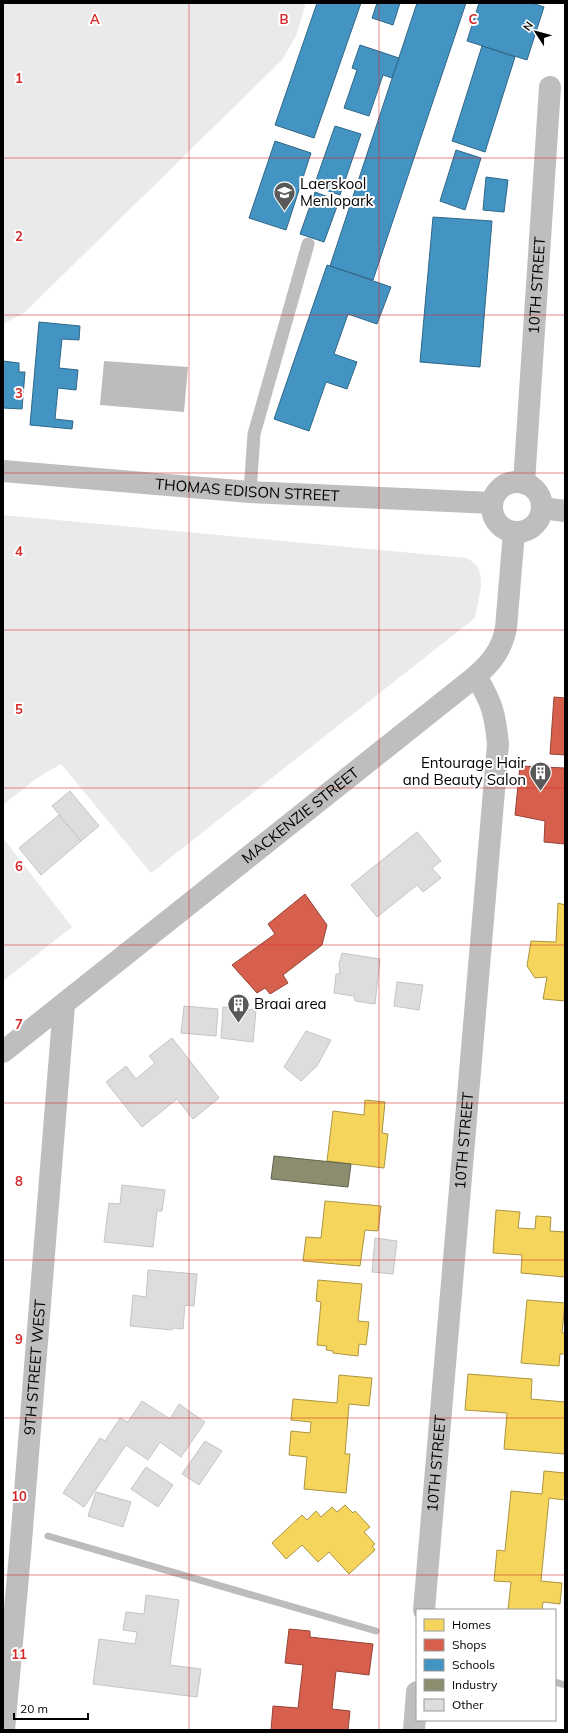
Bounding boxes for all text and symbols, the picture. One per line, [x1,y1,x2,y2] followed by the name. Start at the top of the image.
[90,11,100,27] text: A
[280,11,289,27] text: B
[469,11,478,27] text: C
[516,12,556,52] north arrow
[520,19,536,34] text: N
[15,70,23,86] text: 1
[300,174,373,210] place label: Laerskool Menlopark
[271,180,297,213] school or university icon: Laerskool Menlopark
[15,228,23,244] text: 2
[524,236,549,335] street label: 10TH STREET
[15,385,23,401] text: 3
[154,474,340,505] street label: THOMAS EDISON STREET
[15,543,23,559] text: 4
[15,701,23,717] text: 5
[403,753,527,789] place label: Entourage Hair and Beauty Salon
[528,759,554,792] building icon: Entourage Hair and Beauty Salon
[238,763,363,867] street label: MACKENZIE STREET
[15,858,23,874] text: 6
[225,991,251,1024] building icon: Braai area
[254,994,327,1013] place label: Braai area
[15,1016,23,1032] text: 7
[450,1091,477,1190] street label: 10TH STREET
[15,1173,23,1189] text: 8
[20,1299,50,1437] street label: 9TH STREET WEST
[422,1414,450,1513] street label: 10TH STREET
[11,1488,27,1504] text: 10
[416,1609,556,1721] legend
[452,1617,491,1632] text: Homes
[452,1637,487,1652] text: Shops
[11,1646,27,1662] text: 11
[452,1657,495,1672] text: Schools
[452,1677,498,1692] text: Industry
[14,1695,88,1721] scale bar
[452,1697,484,1712] text: Other
[20,1701,48,1716] text: 20 m

